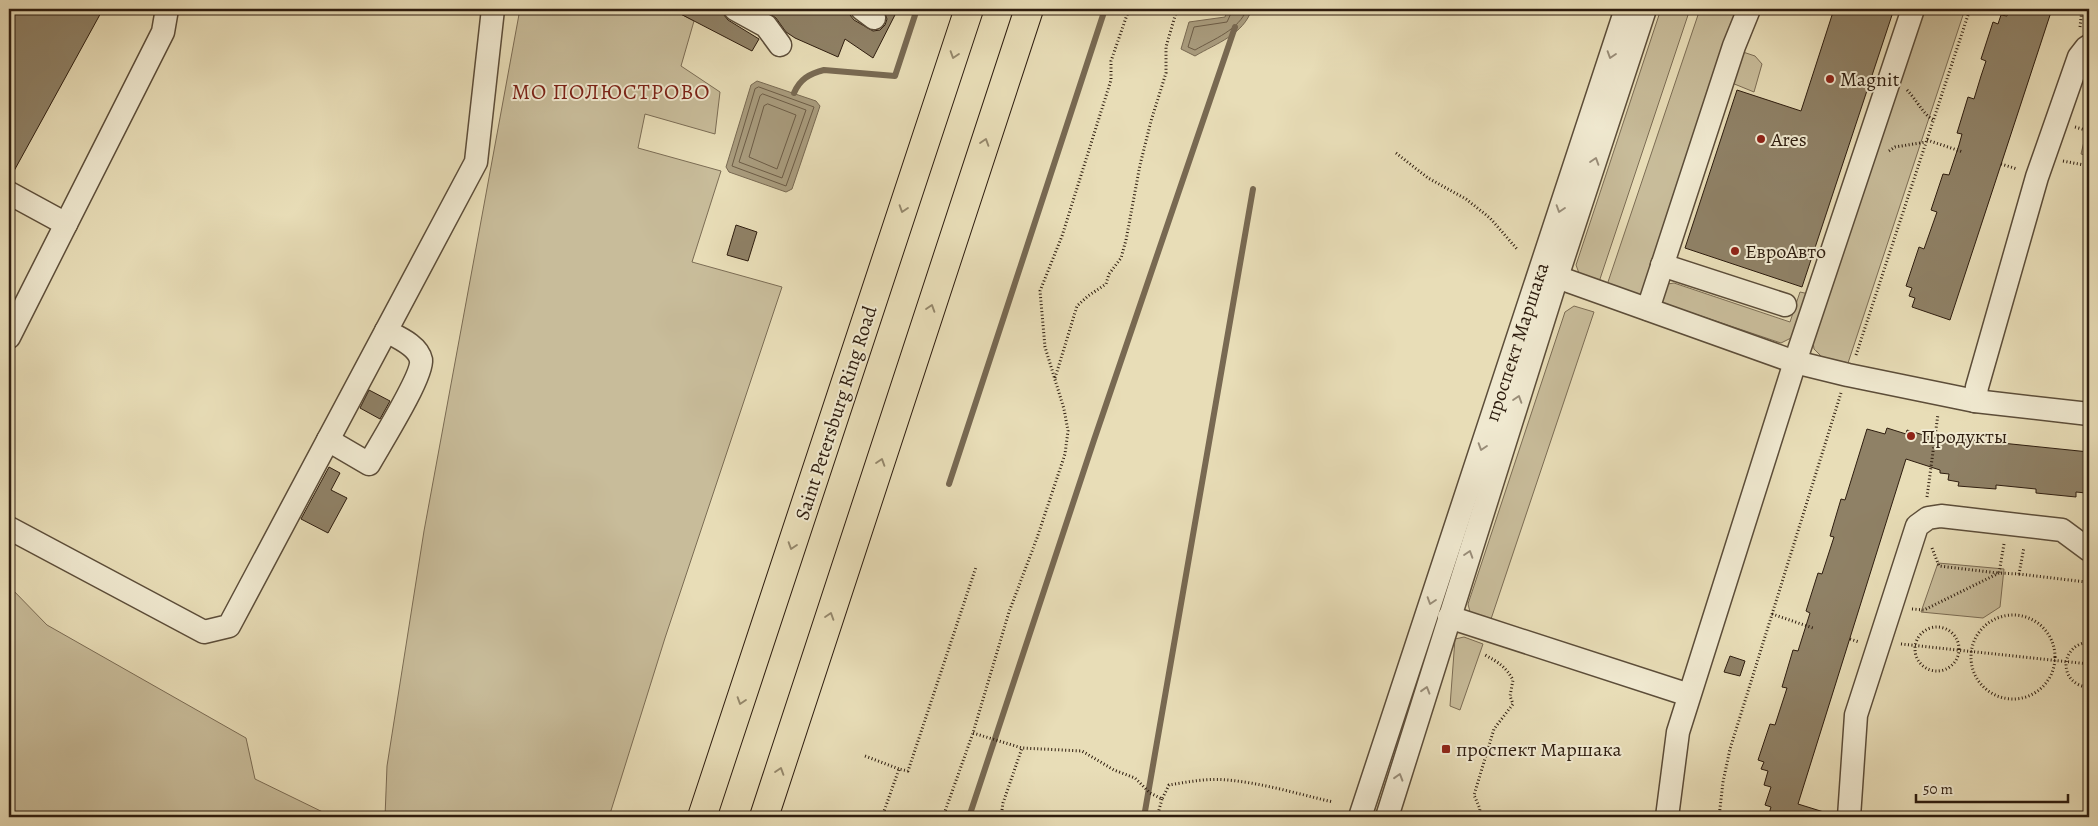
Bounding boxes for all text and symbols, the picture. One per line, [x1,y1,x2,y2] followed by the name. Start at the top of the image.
[950,50,960,59] one-way arrow
[1607,50,1617,59] one-way arrow
[1840,66,1900,93] place label: Magnit
[1824,73,1836,85] marker: Magnit
[512,77,711,107] district label: МО ПОЛЮСТРОВО
[1770,126,1807,153] place label: Ares
[1755,133,1767,145] marker: Ares
[979,138,989,146] one-way arrow
[1589,157,1599,166] one-way arrow
[899,205,909,213] one-way arrow
[1556,205,1566,213] one-way arrow
[1745,238,1826,265] place label: ЕвроАвто
[1729,245,1741,257] marker: ЕвроАвто
[1479,258,1556,425] street label: проспект Маршака
[789,302,884,524] street label: Saint Petersburg Ring Road
[925,304,935,312] one-way arrow
[1512,395,1522,403] one-way arrow
[1921,423,2007,450] place label: Продукты
[1905,430,1917,442] marker: Продукты
[1478,442,1488,451] one-way arrow
[875,458,885,467] one-way arrow
[788,542,798,550] one-way arrow
[1463,550,1473,558] one-way arrow
[1427,597,1437,605] one-way arrow
[824,613,834,621] one-way arrow
[1421,686,1431,695] one-way arrow
[737,696,747,705] one-way arrow
[1456,736,1622,763] place label: проспект Маршака
[1440,743,1452,755] marker: проспект Маршака
[774,767,784,776] one-way arrow
[1916,771,2068,803] scale bar
[1394,773,1404,782] one-way arrow
[1923,779,1953,799] text: 50 m

